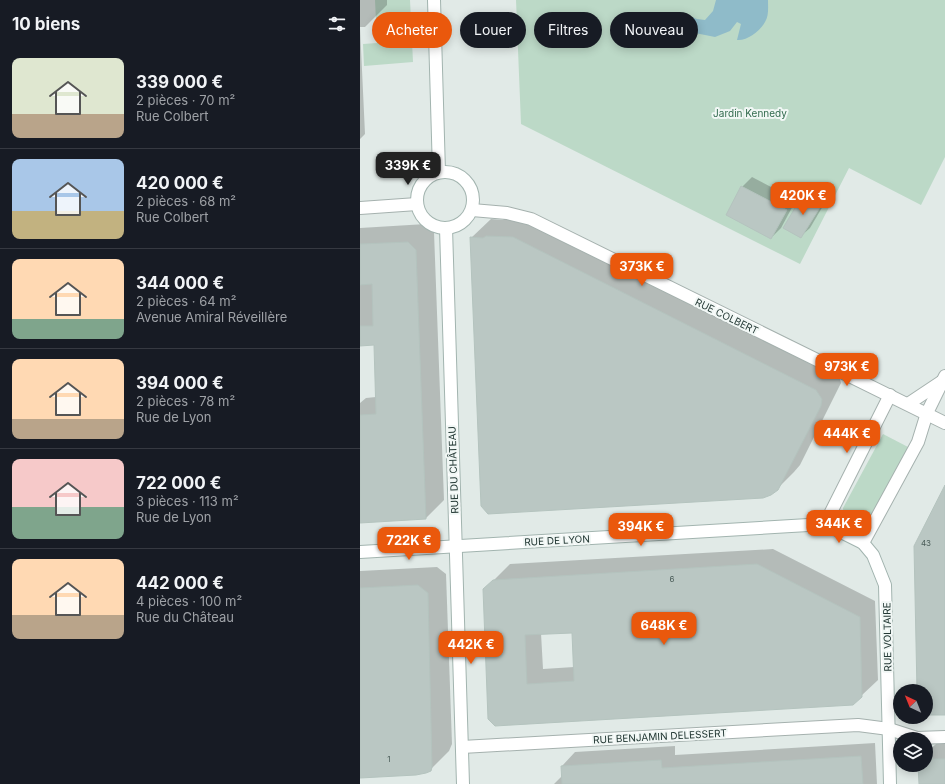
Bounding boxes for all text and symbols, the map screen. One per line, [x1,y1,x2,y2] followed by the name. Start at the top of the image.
[372,12,452,48] chip: Acheter
[460,12,526,48] chip: Louer
[534,12,602,48] chip: Filtres
[610,12,698,48] chip: Nouveau
[326,13,348,35] icon: filters
[12,14,80,34] text: 10 biens
[136,72,223,92] text: 339 000 €
[44,74,92,122] icon: home
[136,92,235,108] text: 2 pièces · 70 m²
[713,107,787,119] park label: Jardin Kennedy
[136,108,209,124] text: Rue Colbert
[375,152,441,186] pin: 339K €
[385,157,431,173] text: 339K €
[136,173,224,193] text: 420 000 €
[44,175,92,223] icon: home
[770,182,836,216] pin: 420K €
[779,187,827,203] text: 420K €
[136,193,236,209] text: 2 pièces · 68 m²
[136,209,209,225] text: Rue Colbert
[609,253,675,287] pin: 373K €
[619,258,665,274] text: 373K €
[136,273,224,293] text: 344 000 €
[44,275,92,323] icon: home
[136,293,236,309] text: 2 pièces · 64 m²
[693,296,761,336] street label: RUE COLBERT
[136,309,287,325] text: Avenue Amiral Réveillère
[814,353,880,387] pin: 973K €
[824,358,870,374] text: 973K €
[136,373,224,393] text: 394 000 €
[44,375,92,423] icon: home
[136,393,235,409] text: 2 pièces · 78 m²
[136,409,211,425] text: Rue de Lyon
[814,420,880,454] pin: 444K €
[823,425,871,441] text: 444K €
[445,426,461,514] street label: RUE DU CHÂTEAU
[136,473,221,493] text: 722 000 €
[44,475,92,523] icon: home
[136,493,239,509] text: 3 pièces · 113 m²
[136,509,211,525] text: Rue de Lyon
[806,510,872,544] pin: 344K €
[608,513,674,547] pin: 394K €
[815,515,863,531] text: 344K €
[618,518,664,534] text: 394K €
[376,527,442,561] pin: 722K €
[386,532,432,548] text: 722K €
[524,532,590,548] street label: RUE DE LYON
[921,538,931,548] house number: 43
[136,573,224,593] text: 442 000 €
[670,574,675,584] house number: 6
[44,575,92,623] icon: home
[136,593,242,609] text: 4 pièces · 100 m²
[880,602,894,672] street label: RUE VOLTAIRE
[136,609,234,625] text: Rue du Château
[631,612,697,646] pin: 648K €
[640,617,688,633] text: 648K €
[438,631,504,665] pin: 442K €
[447,636,495,652] text: 442K €
[893,684,933,724] north arrow
[893,684,933,772] map controls
[593,727,727,745] street label: RUE BENJAMIN DELESSERT
[893,732,933,772] button: layers
[387,754,391,764] house number: 1

